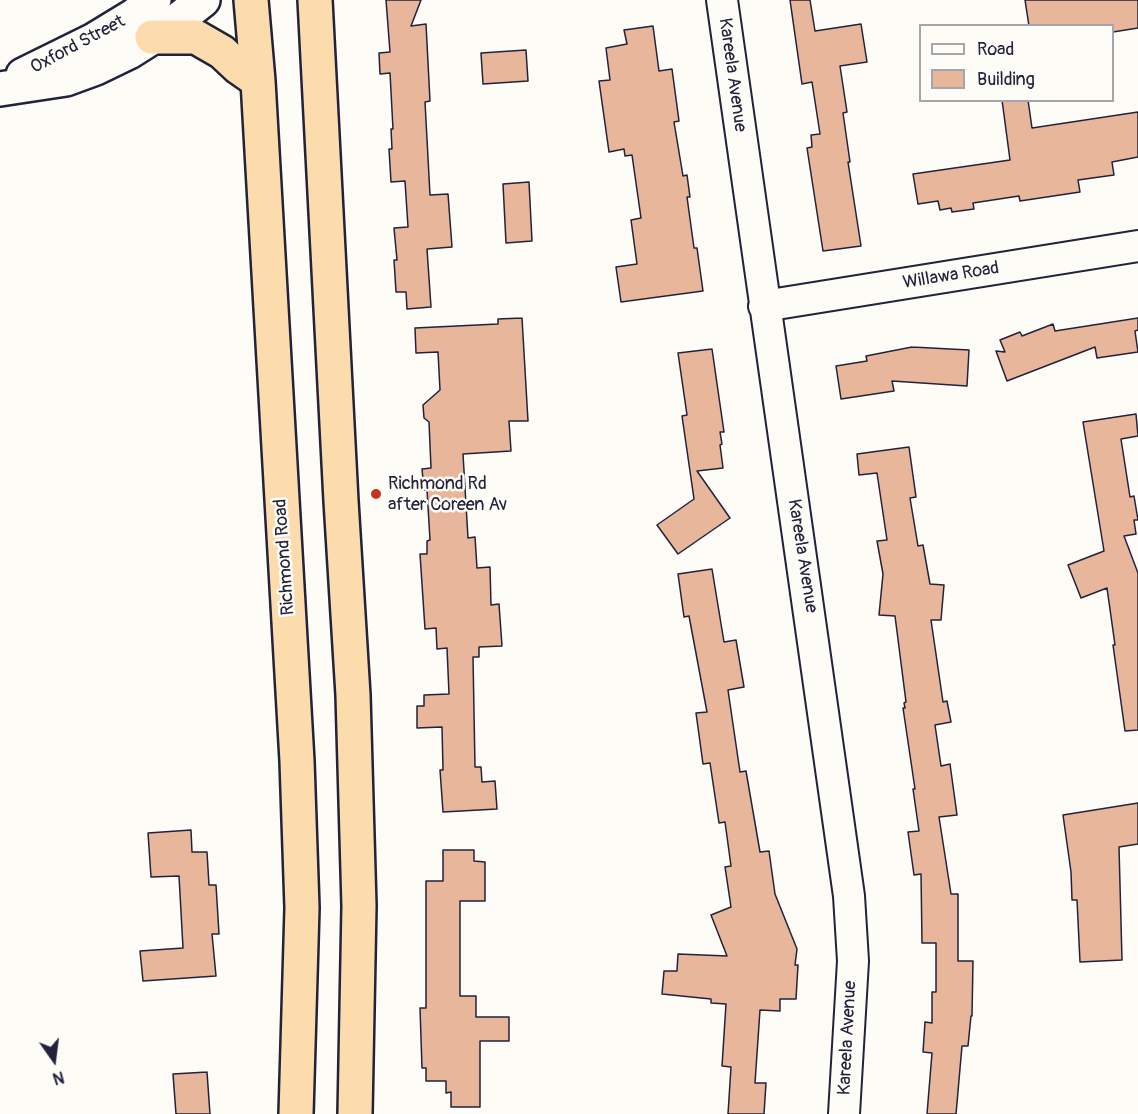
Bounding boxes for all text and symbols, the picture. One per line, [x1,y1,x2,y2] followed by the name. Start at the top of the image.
[27,11,129,79] street label: Oxford Street
[713,17,751,133] street label: Kareela Avenue
[919,24,1114,102] legend
[977,38,1014,61] text: Road
[977,68,1035,91] text: Building
[901,258,1001,294] street label: Willawa Road
[388,473,507,516] place label: Richmond Rd after Coreen Av
[369,487,383,501] marker: Richmond Rd after Coreen Av
[270,498,300,616] street label: Richmond Road
[782,498,822,614] street label: Kareela Avenue
[834,980,862,1096] street label: Kareela Avenue
[24,1030,84,1090] north arrow
[51,1066,66,1088] text: N

